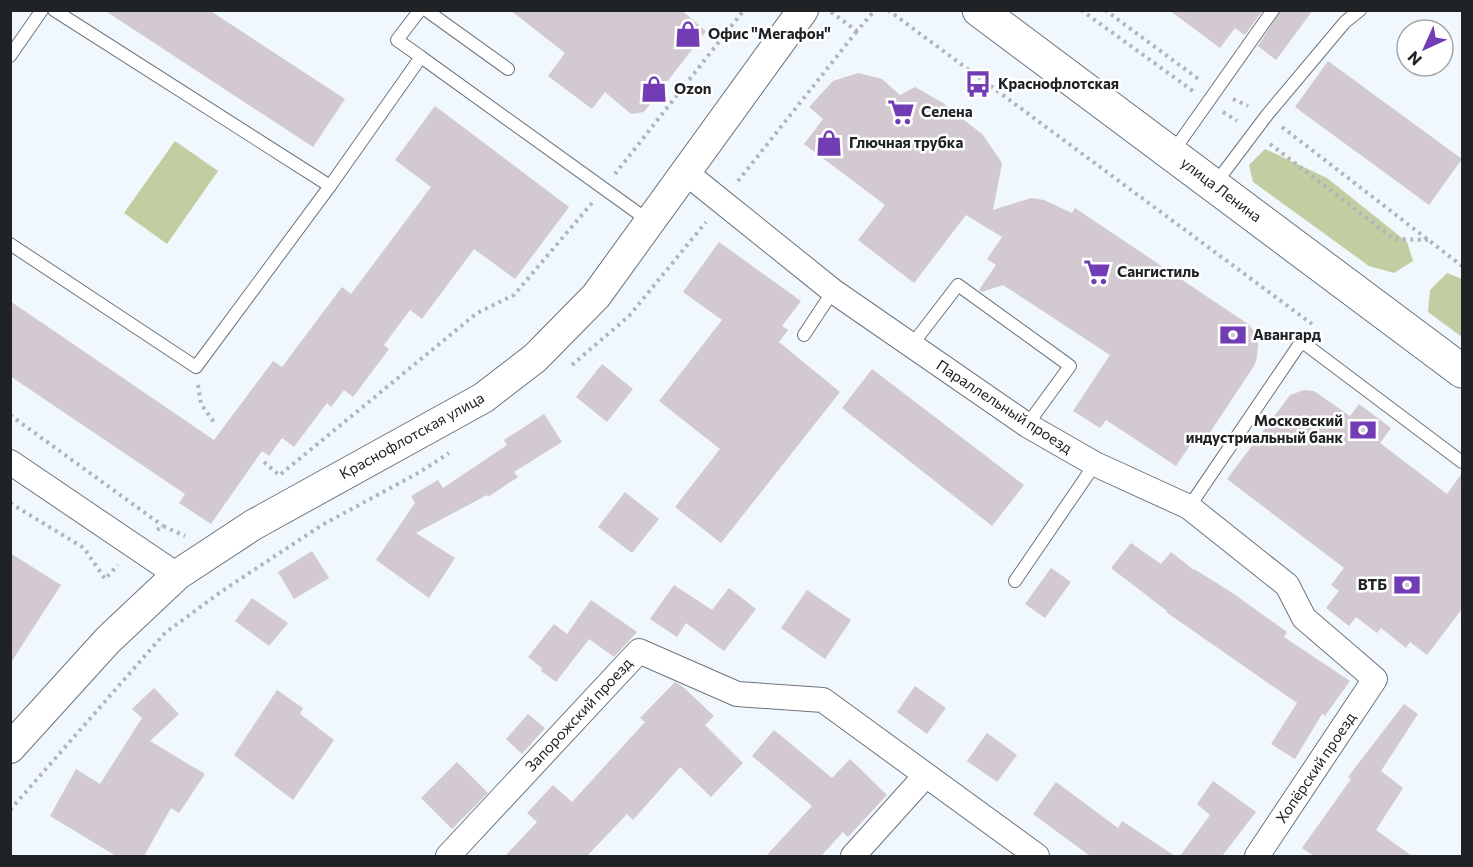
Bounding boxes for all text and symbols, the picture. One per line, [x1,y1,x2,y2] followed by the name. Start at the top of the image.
[1395,18,1455,78] north arrow
[673,19,703,49] shop icon: Офис "Мегафон"
[708,24,831,42] place label: Офис "Мегафон"
[1403,48,1425,70] text: N
[963,69,993,99] bus stop icon: Краснофлотская
[639,74,669,104] shop icon: Ozon
[998,74,1119,92] place label: Краснофлотская
[674,79,712,97] place label: Ozon
[886,97,916,127] supermarket icon: Селена
[921,102,973,120] place label: Селена
[814,128,844,158] shop icon: Глючная трубка
[849,133,963,151] place label: Глючная трубка
[1178,153,1266,225] street label: улица Ленина
[1082,257,1112,287] supermarket icon: Сангистиль
[1117,262,1199,280] place label: Сангистиль
[1218,320,1248,350] bank icon: Авангард
[1253,325,1322,343] place label: Авангард
[933,356,1076,457] street label: Параллельный проезд
[336,388,487,482] street label: Краснофлотская улица
[1186,411,1343,446] place label: Московский индустриальный банк
[1348,415,1378,445] bank icon: Московский индустриальный банк
[1392,570,1422,600] bank icon: ВТБ
[1358,575,1387,593] place label: ВТБ
[521,654,636,775] street label: Запорожский проезд
[1271,709,1359,826] street label: Хопёрский проезд

